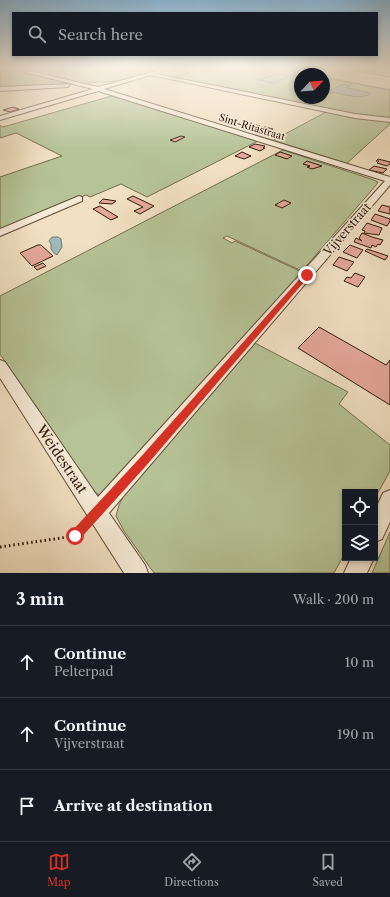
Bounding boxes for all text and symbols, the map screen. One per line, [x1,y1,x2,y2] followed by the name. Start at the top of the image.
[12,12,378,56] search box
[26,23,48,45] icon: search
[58,25,143,44] text: Search here
[294,68,330,104] north arrow
[217,111,287,143] street label: Sint-Ritastraat
[319,199,374,259] street label: Vijverstraat
[298,266,316,284] route end
[32,420,92,497] street label: Weidestraat
[342,489,378,561] map controls
[342,489,378,525] button: locate
[342,525,378,561] button: layers
[66,527,84,545] route start
[16,589,65,609] text: 3 min
[293,591,374,607] text: Walk · 200 m
[54,644,126,663] text: Continue
[16,651,38,673] icon: ahead
[345,654,374,670] text: 10 m
[54,663,114,679] text: Pelterpad
[54,716,126,735] text: Continue
[16,723,38,745] icon: ahead
[337,726,374,742] text: 190 m
[54,735,124,751] text: Vijverstraat
[16,795,38,817] icon: arrive
[54,796,213,815] text: Arrive at destination
[47,851,71,889] tab: Map
[164,851,219,889] tab: Directions
[313,851,343,889] tab: Saved

